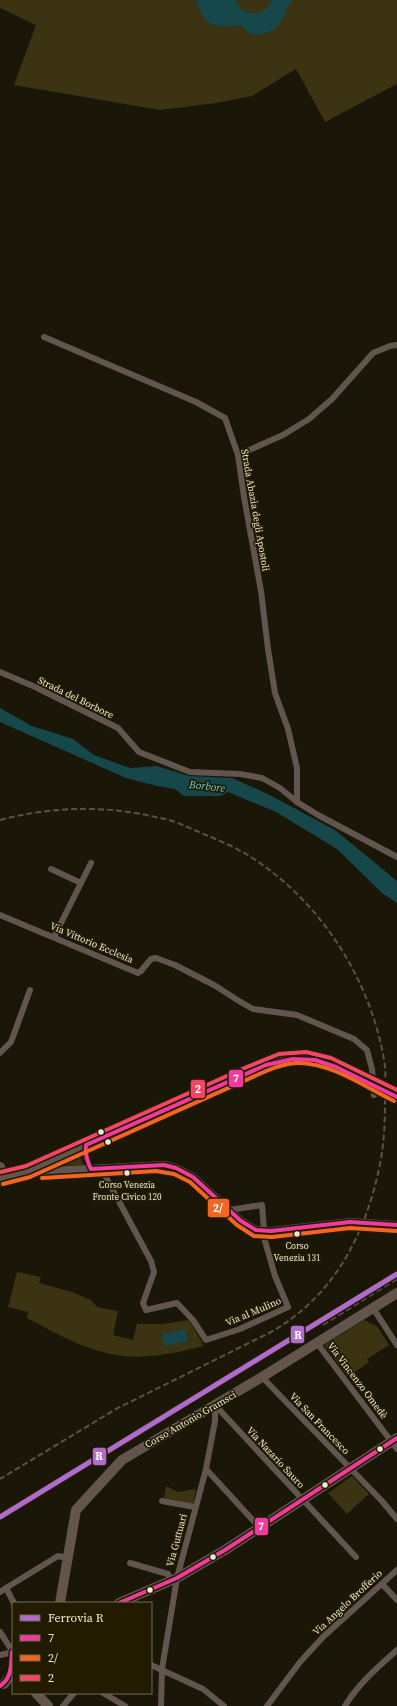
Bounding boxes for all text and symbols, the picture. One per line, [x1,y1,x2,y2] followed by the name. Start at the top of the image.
[238,448,273,572] street label: Strada Abazia degli Apostoli
[36,673,116,721] street label: Strada del Borbore
[187,777,226,796] water label: Borbore
[48,919,136,966] street label: Via Vittorio Ecclesia
[228,1069,244,1088] line badge: 7
[233,1071,239,1086] text: 7
[190,1079,206,1099] line badge: 2
[195,1082,201,1097] text: 2
[96,1127,106,1137] unlabelled marker
[103,1137,113,1147] unlabelled marker
[122,1168,132,1178] marker: Corso Venezia Fronte Civico 120
[92,1179,162,1203] place label: Corso Venezia Fronte Civico 120
[207,1198,230,1218] line badge: 2/
[213,1201,224,1216] text: 2/
[292,1229,302,1239] marker: Corso Venezia 131
[273,1240,321,1264] place label: Corso Venezia 131
[223,1294,284,1329] street label: Via al Mulino
[290,1325,305,1344] line badge: R
[294,1328,302,1343] text: R
[325,1339,391,1421] street label: Via Vincenzo Omedè
[142,1388,238,1451] street label: Corso Antonio Gramsci
[287,1390,353,1457] street label: Via San Francesco
[244,1424,308,1491] street label: Via Nazario Sauro
[375,1444,385,1454] unlabelled marker
[92,1447,107,1466] line badge: R
[95,1449,103,1464] text: R
[320,1480,330,1490] unlabelled marker
[163,1512,190,1568] street label: Via Guttuari
[254,1517,269,1536] line badge: 7
[258,1519,264,1534] text: 7
[208,1552,218,1562] unlabelled marker
[310,1566,385,1638] street label: Via Angelo Brofferio
[145,1585,155,1595] unlabelled marker
[12,1602,152,1694] legend
[48,1610,104,1626] text: Ferrovia R
[48,1630,54,1646] text: 7
[48,1650,58,1666] text: 2/
[48,1670,54,1686] text: 2

